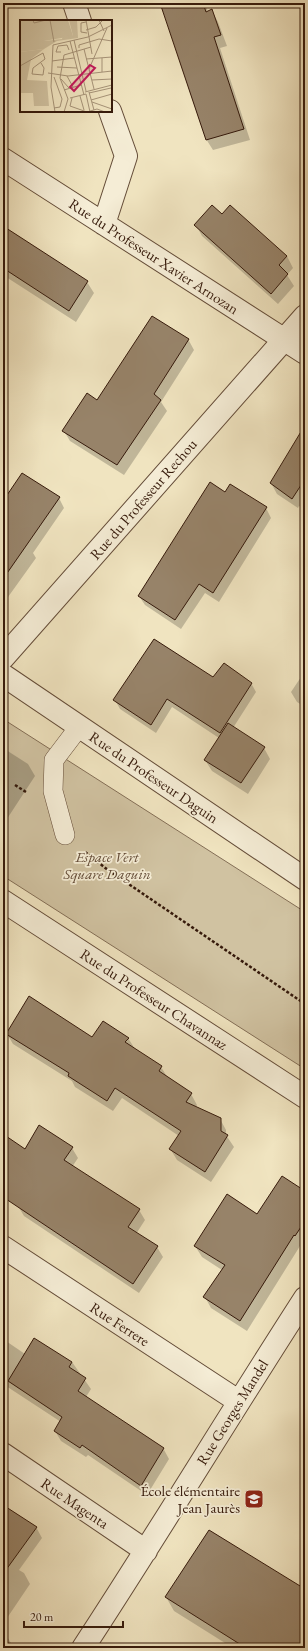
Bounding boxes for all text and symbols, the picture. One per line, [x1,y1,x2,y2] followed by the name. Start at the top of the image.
[20,20,112,112] inset map
[65,194,243,318] street label: Rue du Professeur Xavier Arnozan
[85,435,201,563] street label: Rue du Professeur Rechou
[86,727,222,827] street label: Rue du Professeur Daguin
[62,847,151,884] park label: Espace Vert Square Daguin
[77,944,232,1054] street label: Rue du Professeur Chavannaz
[87,1298,154,1350] street label: Rue Ferrere
[192,1355,272,1468] street label: Rue Georges Mandel
[38,1473,113,1533] street label: Rue Magenta
[140,1481,240,1517] place label: École élémentaire Jean Jaurès
[243,1488,265,1510] school or university icon: École élémentaire Jean Jaurès
[24,1603,123,1629] scale bar
[30,1609,54,1625] text: 20 m

